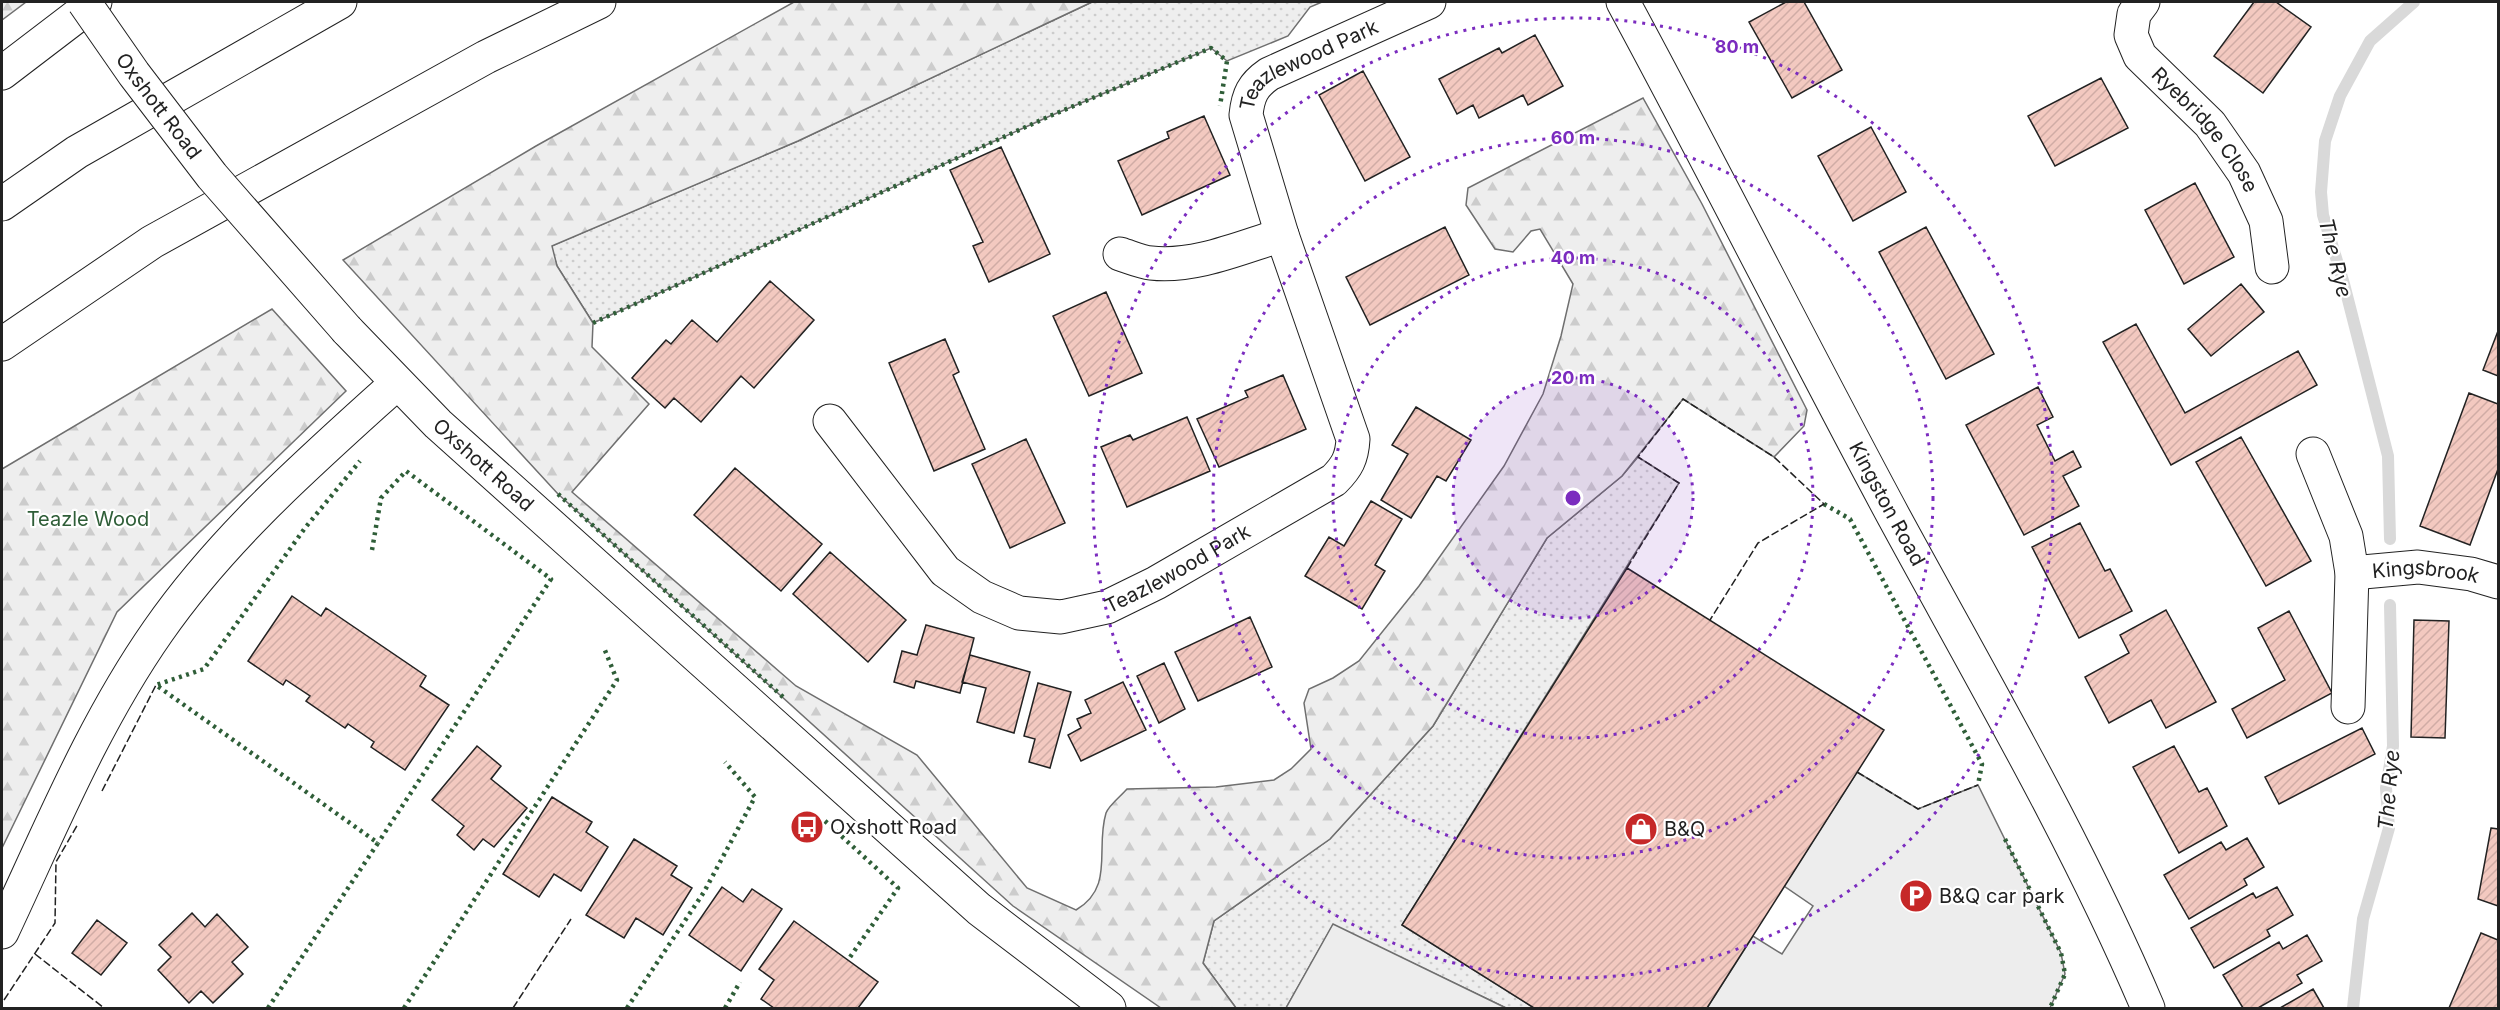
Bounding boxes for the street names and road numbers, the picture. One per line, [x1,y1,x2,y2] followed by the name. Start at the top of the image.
[1235,14,1382,112] street label: Teazlewood Park
[111,48,207,164] street label: Oxshott Road
[2147,62,2263,196] street label: Ryebridge Close
[428,413,539,516] street label: Oxshott Road
[1844,438,1930,570] street label: Kingston Road
[1101,519,1254,618] street label: Teazlewood Park
[2371,555,2482,588] street label: Kingsbrook

